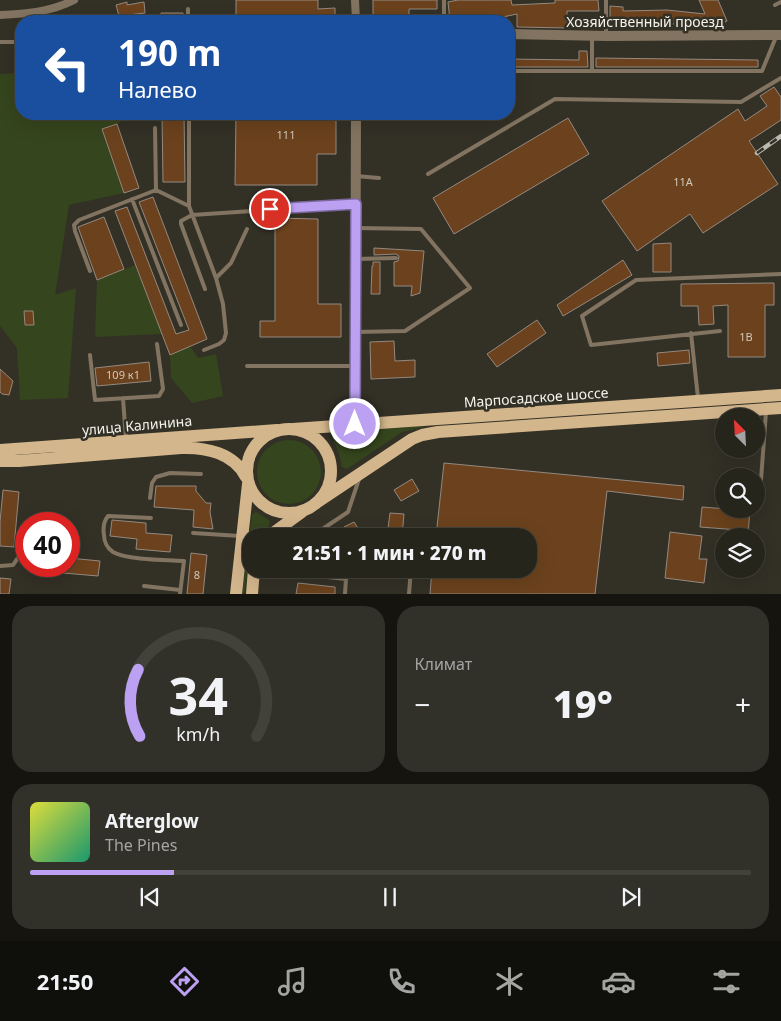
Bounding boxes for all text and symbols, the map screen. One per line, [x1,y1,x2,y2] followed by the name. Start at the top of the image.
[566,12,724,31] street label: Хозяйственный проезд
[118,29,221,76] text: 190 m
[35,35,100,100] icon: left
[118,74,197,104] text: Налево
[277,127,295,142] house number: 111
[673,174,694,189] house number: 11А
[249,188,291,230] pin
[256,195,284,223] icon: arrive
[739,329,753,344] house number: 1В
[106,367,140,382] house number: 109 к1
[463,382,609,412] street label: Марпосадское шоссе
[328,397,380,449] position arrow
[715,408,765,458] north arrow
[715,408,765,578] map controls
[81,411,193,439] street label: улица Калинина
[715,468,765,518] button: search
[15,512,80,577] speed limit sign: 40
[715,528,765,578] button: layers
[293,540,486,566] text: 21:51 · 1 мин · 270 m
[194,567,200,582] house number: 8
[415,653,472,675] text: Климат
[169,659,228,730] text: 34
[553,677,613,729] text: 19°
[415,685,431,723] text: −
[735,685,751,723] text: +
[176,722,220,746] text: km/h
[105,808,199,834] text: Afterglow
[105,834,177,856] text: The Pines
[136,883,164,911] icon: previous
[376,883,404,911] icon: pause
[617,883,645,911] icon: next
[167,964,202,999] icon: directions
[275,964,310,999] icon: music
[384,964,419,999] icon: phone
[492,964,527,999] icon: climate
[601,964,636,999] icon: car
[709,964,744,999] icon: filters
[37,966,93,996] text: 21:50

